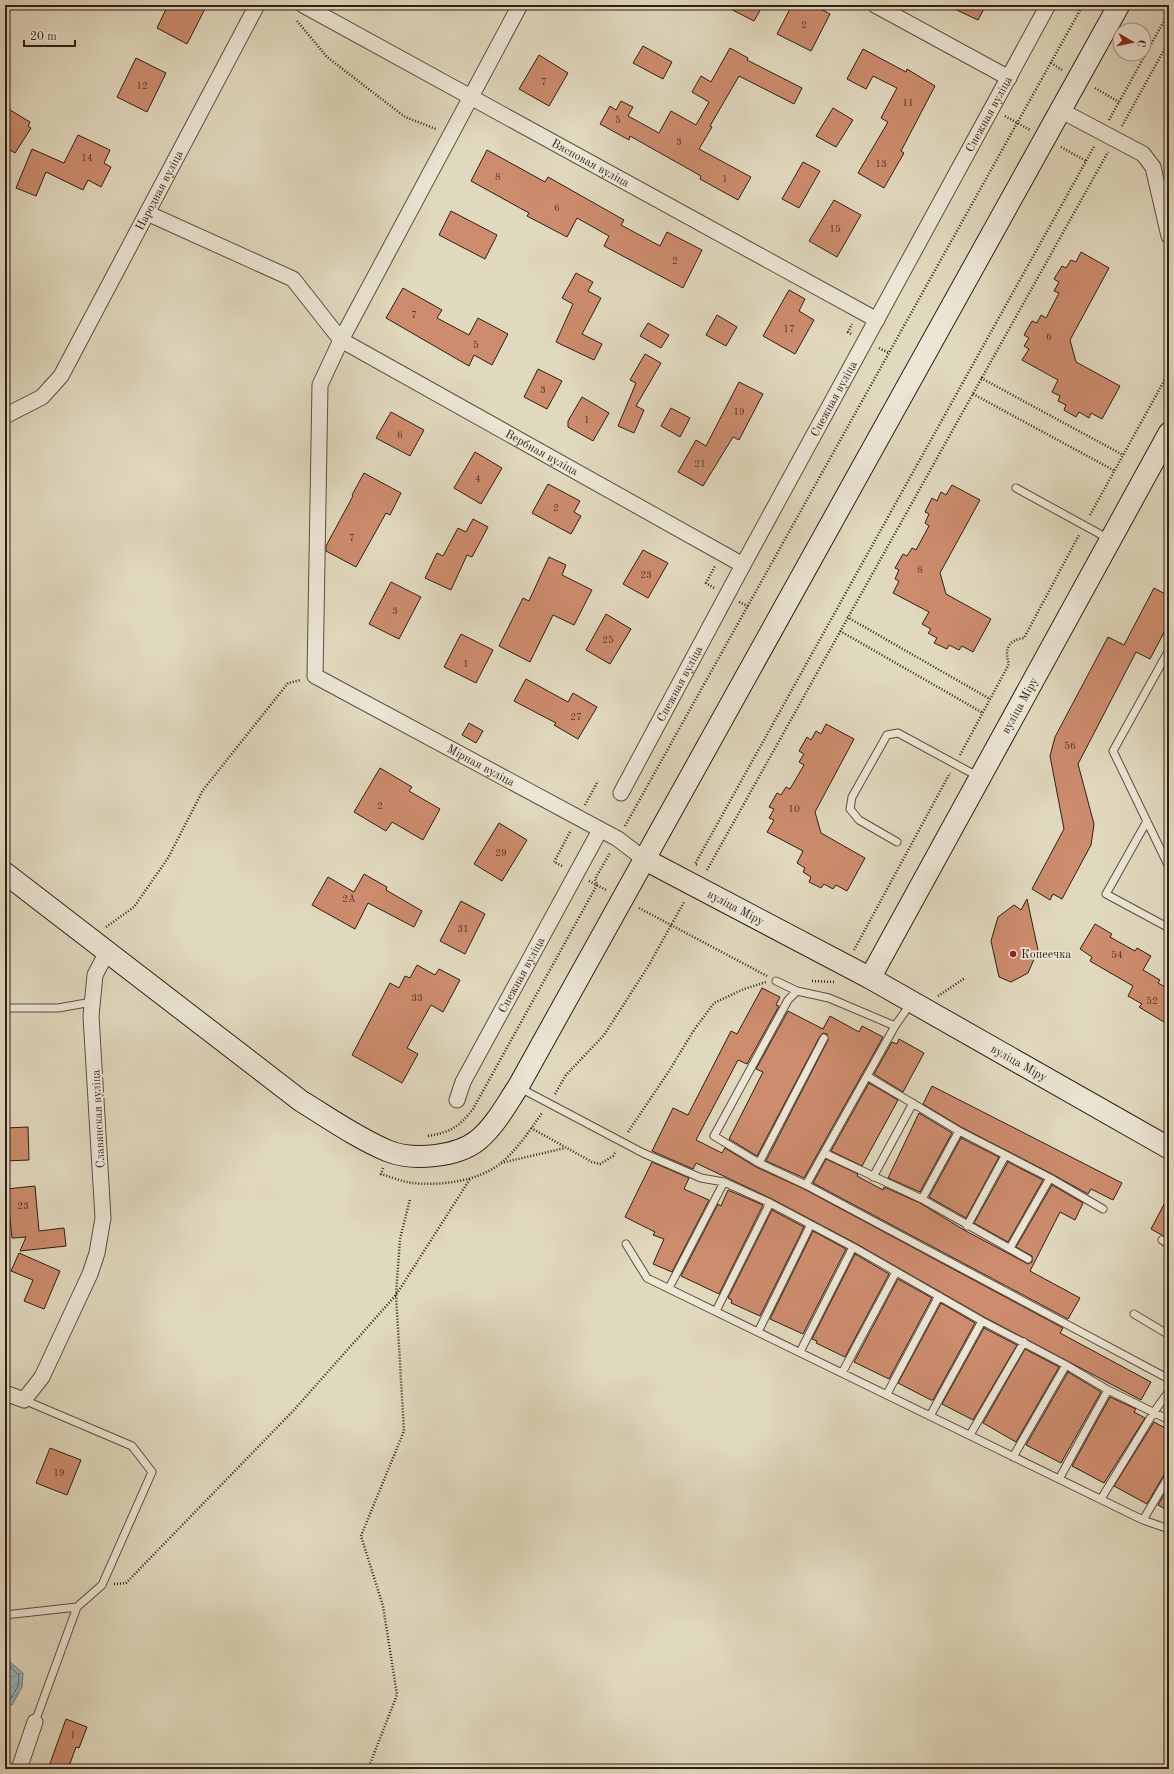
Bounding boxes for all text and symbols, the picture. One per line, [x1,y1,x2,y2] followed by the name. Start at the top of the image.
[801,20,807,30] house number: 2
[24,22,75,48] scale bar
[1112,22,1152,62] north arrow
[30,31,57,43] text: 20 m
[1134,39,1146,48] text: С
[964,75,1015,154] street label: Снежная вуліца
[541,77,547,87] house number: 7
[136,81,148,91] house number: 12
[902,98,914,108] house number: 11
[615,115,621,125] house number: 5
[676,137,682,147] house number: 3
[549,138,631,190] street label: Вясновая вуліца
[134,149,186,233] street label: Народная вуліца
[81,153,93,163] house number: 14
[875,159,887,169] house number: 13
[495,172,501,182] house number: 8
[722,174,728,184] house number: 1
[554,203,560,213] house number: 6
[829,224,841,234] house number: 15
[672,256,678,266] house number: 2
[411,310,417,320] house number: 7
[783,324,795,334] house number: 17
[1046,332,1052,342] house number: 6
[473,340,479,350] house number: 5
[809,359,860,439] street label: Снежная вуліца
[540,385,546,395] house number: 3
[733,407,745,417] house number: 19
[584,415,590,425] house number: 1
[503,428,580,478] street label: Вербная вуліца
[397,430,403,440] house number: 6
[694,459,706,469] house number: 21
[475,474,481,484] house number: 4
[553,503,559,513] house number: 2
[349,533,355,543] house number: 7
[917,565,923,575] house number: 8
[640,570,652,580] house number: 23
[392,606,398,616] house number: 3
[602,635,614,645] house number: 25
[655,644,706,724] street label: Снежная вуліца
[463,659,469,669] house number: 1
[1000,675,1041,736] street label: вуліца Міру
[570,712,582,722] house number: 27
[1064,741,1076,751] house number: 56
[445,743,516,789] street label: Мірная вуліца
[377,801,383,811] house number: 2
[788,804,800,814] house number: 10
[495,848,507,858] house number: 29
[705,889,766,928] street label: вуліца Міру
[342,894,356,904] house number: 2А
[457,924,469,934] house number: 31
[497,935,548,1015] street label: Снежная вуліца
[1008,949,1018,959] marker: Копеечка
[1021,949,1071,961] place label: Копеечка
[1111,950,1123,960] house number: 54
[411,993,423,1003] house number: 33
[1146,996,1158,1006] house number: 52
[989,1043,1049,1085] street label: вуліца Міру
[89,1069,108,1169] street label: Славянская вуліца
[17,1201,29,1211] house number: 23
[53,1468,65,1478] house number: 19
[70,1730,76,1740] house number: 1

